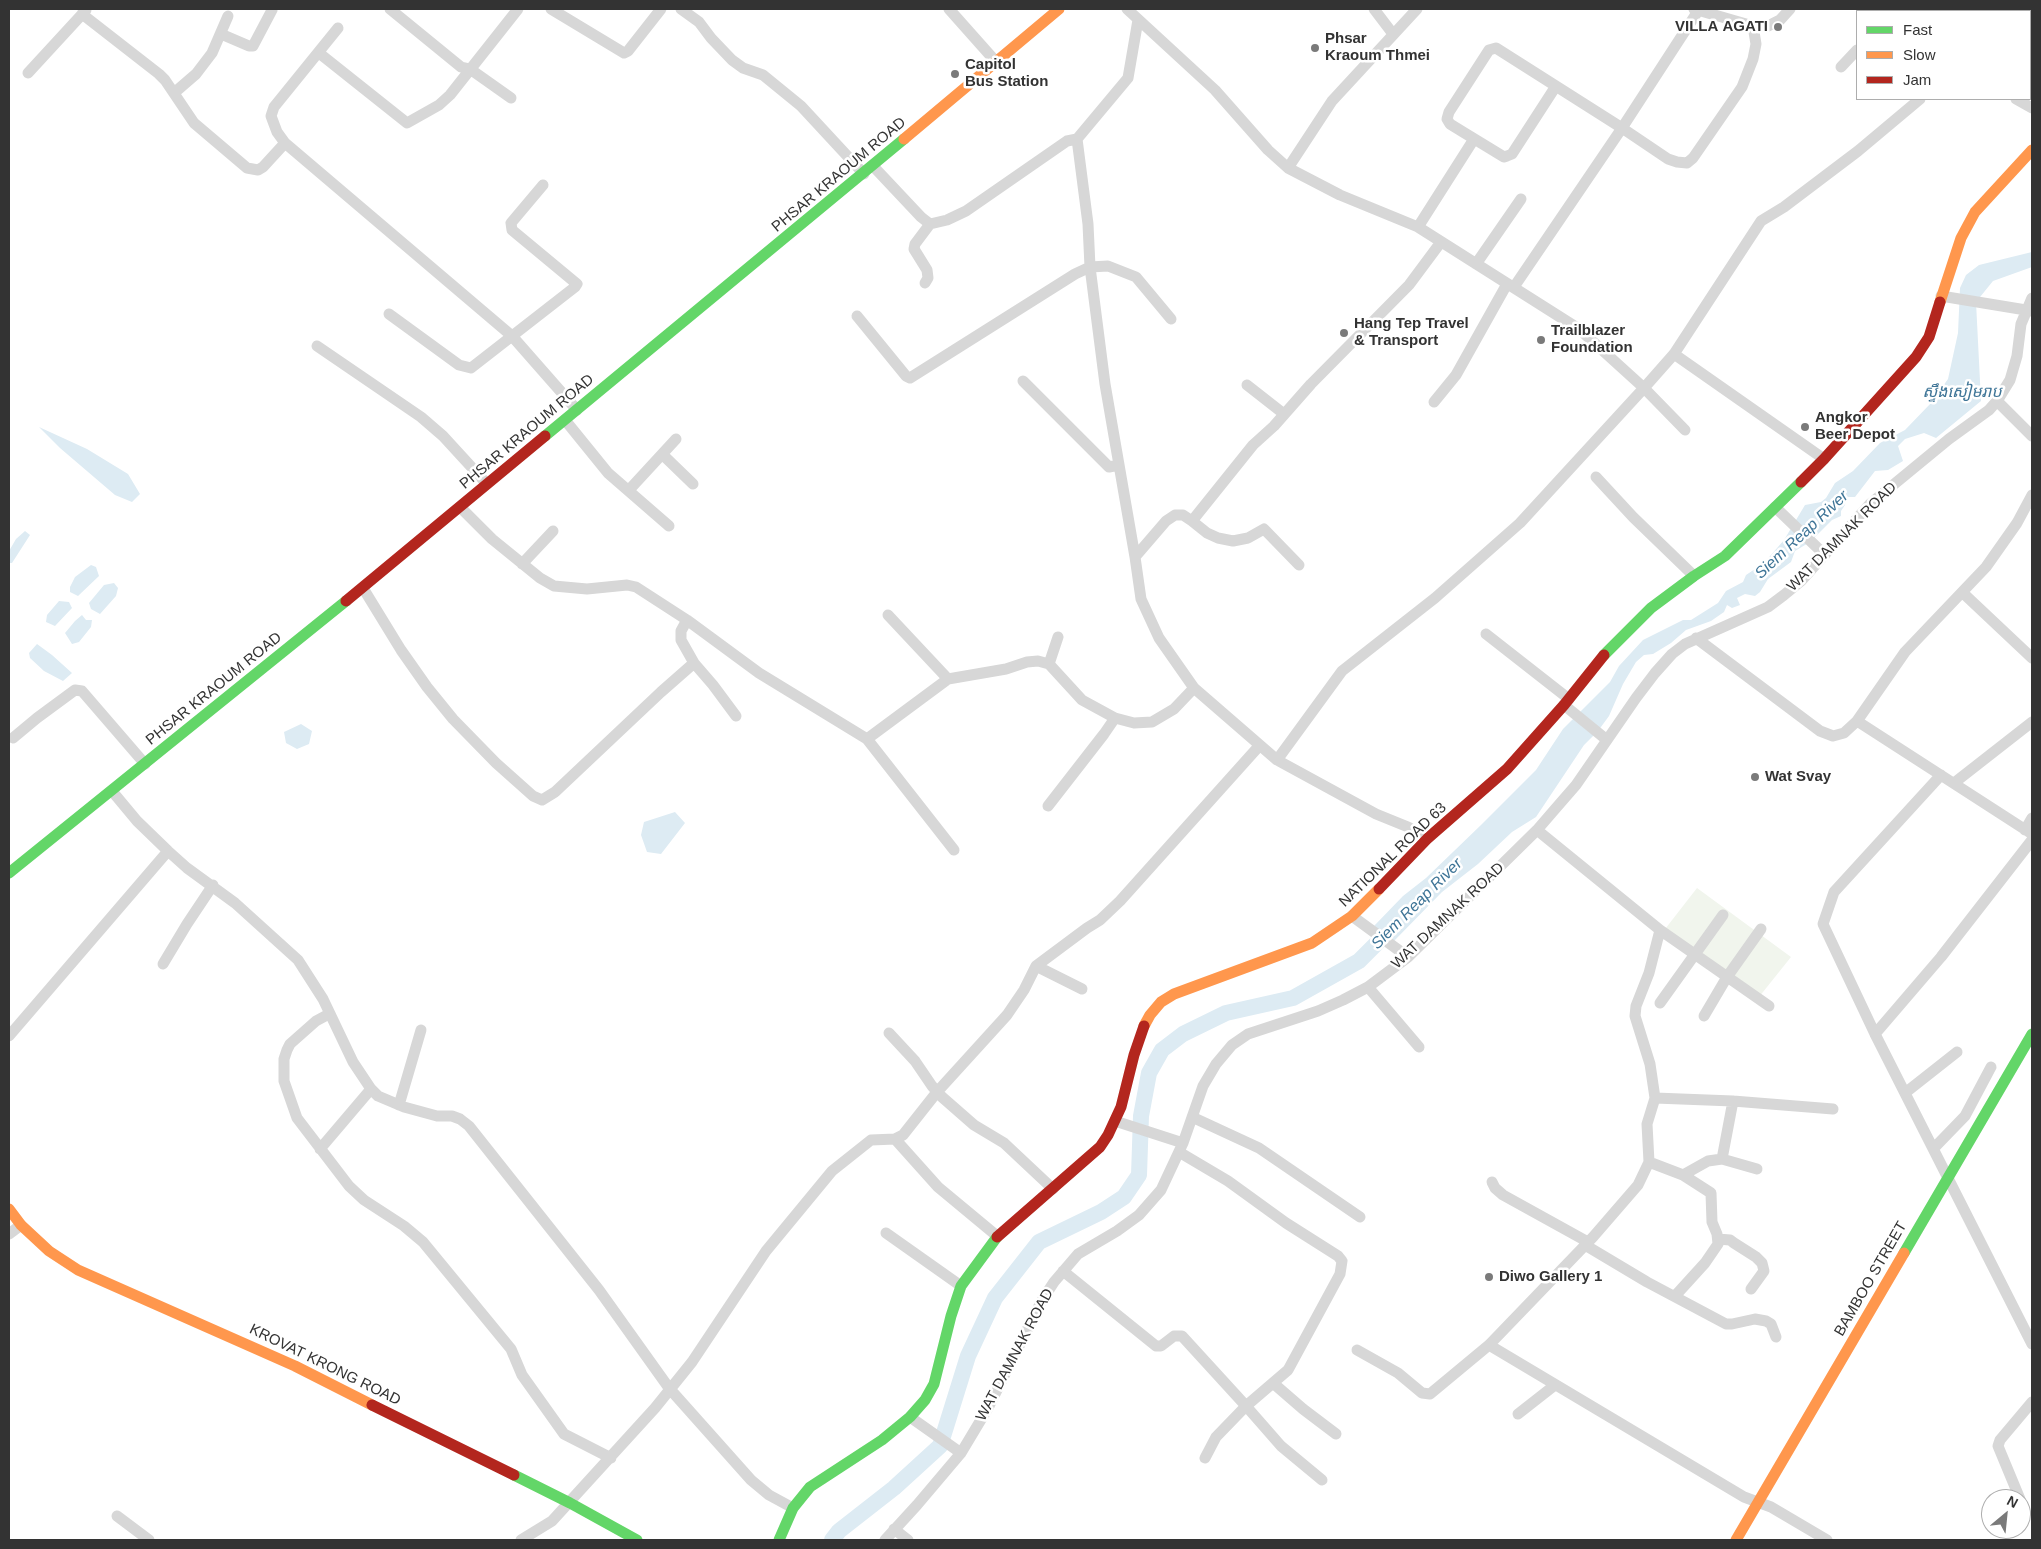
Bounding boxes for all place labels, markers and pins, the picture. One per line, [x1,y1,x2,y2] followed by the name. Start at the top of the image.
[1675,18,1768,36] place label: VILLA AGATI
[1772,21,1784,33] marker: VILLA AGATI
[1325,30,1430,65] place label: Phsar Kraoum Thmei
[1309,42,1321,54] marker: Phsar Kraoum Thmei
[965,56,1048,91] place label: Capitol Bus Station
[949,68,961,80] marker: Capitol Bus Station
[1354,315,1469,350] place label: Hang Tep Travel & Transport
[1551,322,1633,357] place label: Trailblazer Foundation
[1338,327,1350,339] marker: Hang Tep Travel & Transport
[1535,334,1547,346] marker: Trailblazer Foundation
[1815,409,1895,444] place label: Angkor Beer Depot
[1799,421,1811,433] marker: Angkor Beer Depot
[1765,768,1831,786] place label: Wat Svay
[1749,771,1761,783] marker: Wat Svay
[1499,1268,1602,1286] place label: Diwo Gallery 1
[1483,1271,1495,1283] marker: Diwo Gallery 1

